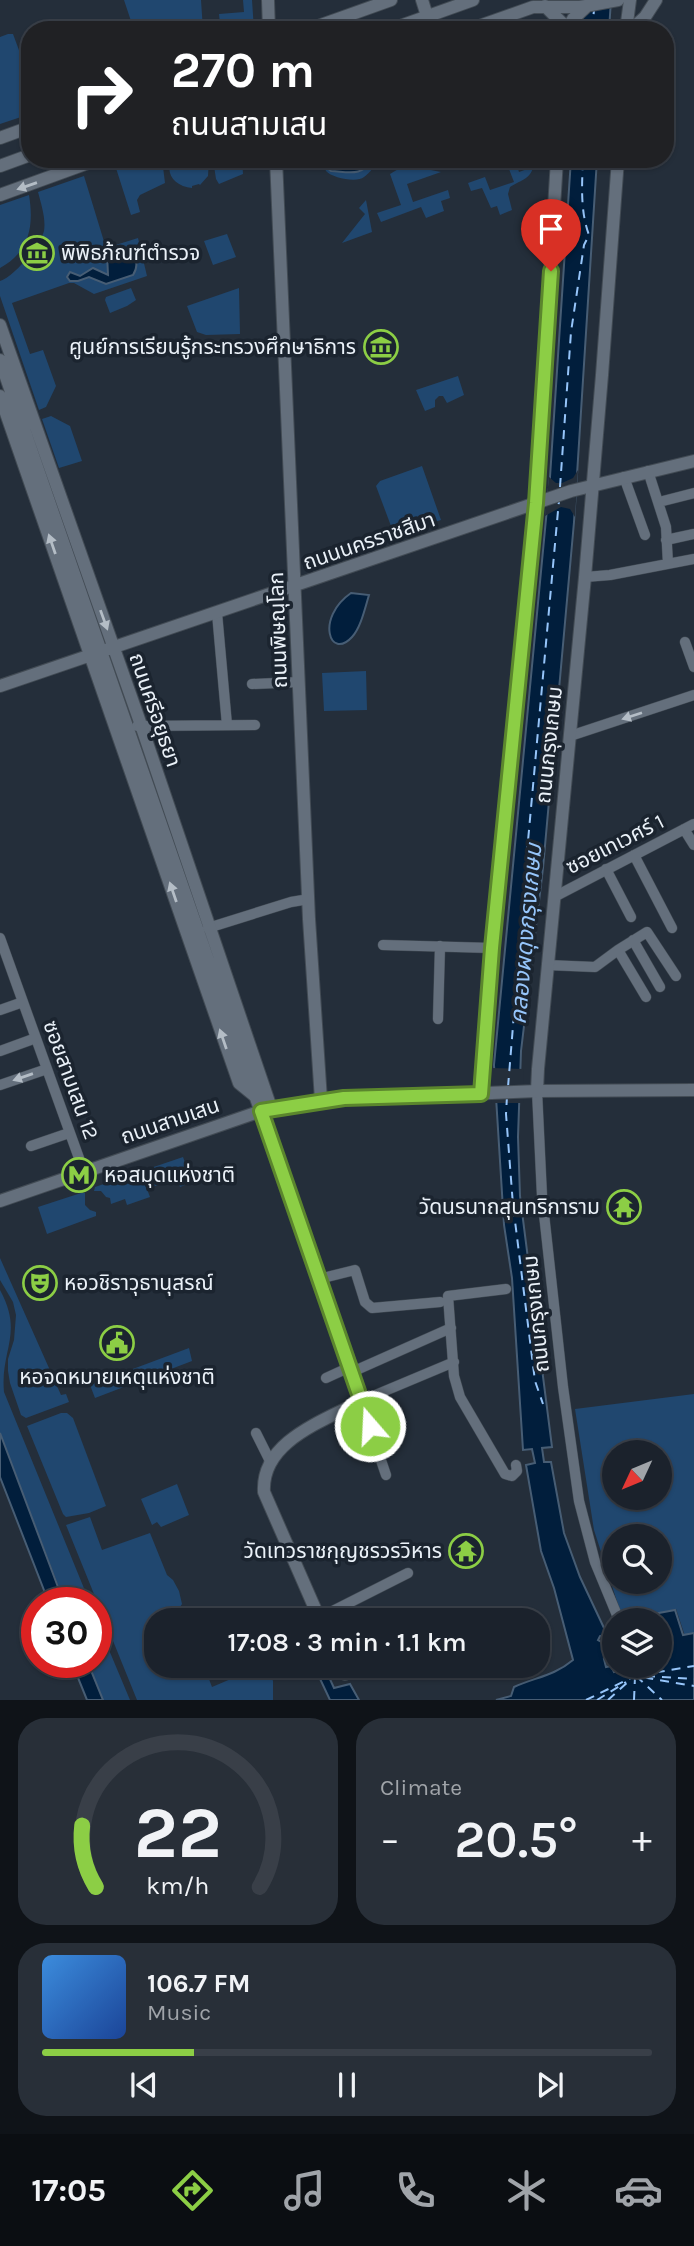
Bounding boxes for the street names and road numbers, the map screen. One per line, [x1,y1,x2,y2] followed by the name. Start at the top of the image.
[300,507,438,575] street label: ถนนนครราชสีมา
[264,571,293,689] street label: ถนนพิษณุโลก
[123,650,186,770] street label: ถนนศรีอยุธยา
[531,685,568,805] street label: ถนนกรุงเกษม
[562,809,668,879] street label: ซอยเทเวศร์ 1
[38,1017,104,1143] street label: ซอยสามเสน 12
[118,1093,222,1149] street label: ถนนสามเสน
[518,1254,555,1374] street label: ถนนกรุงเกษม

